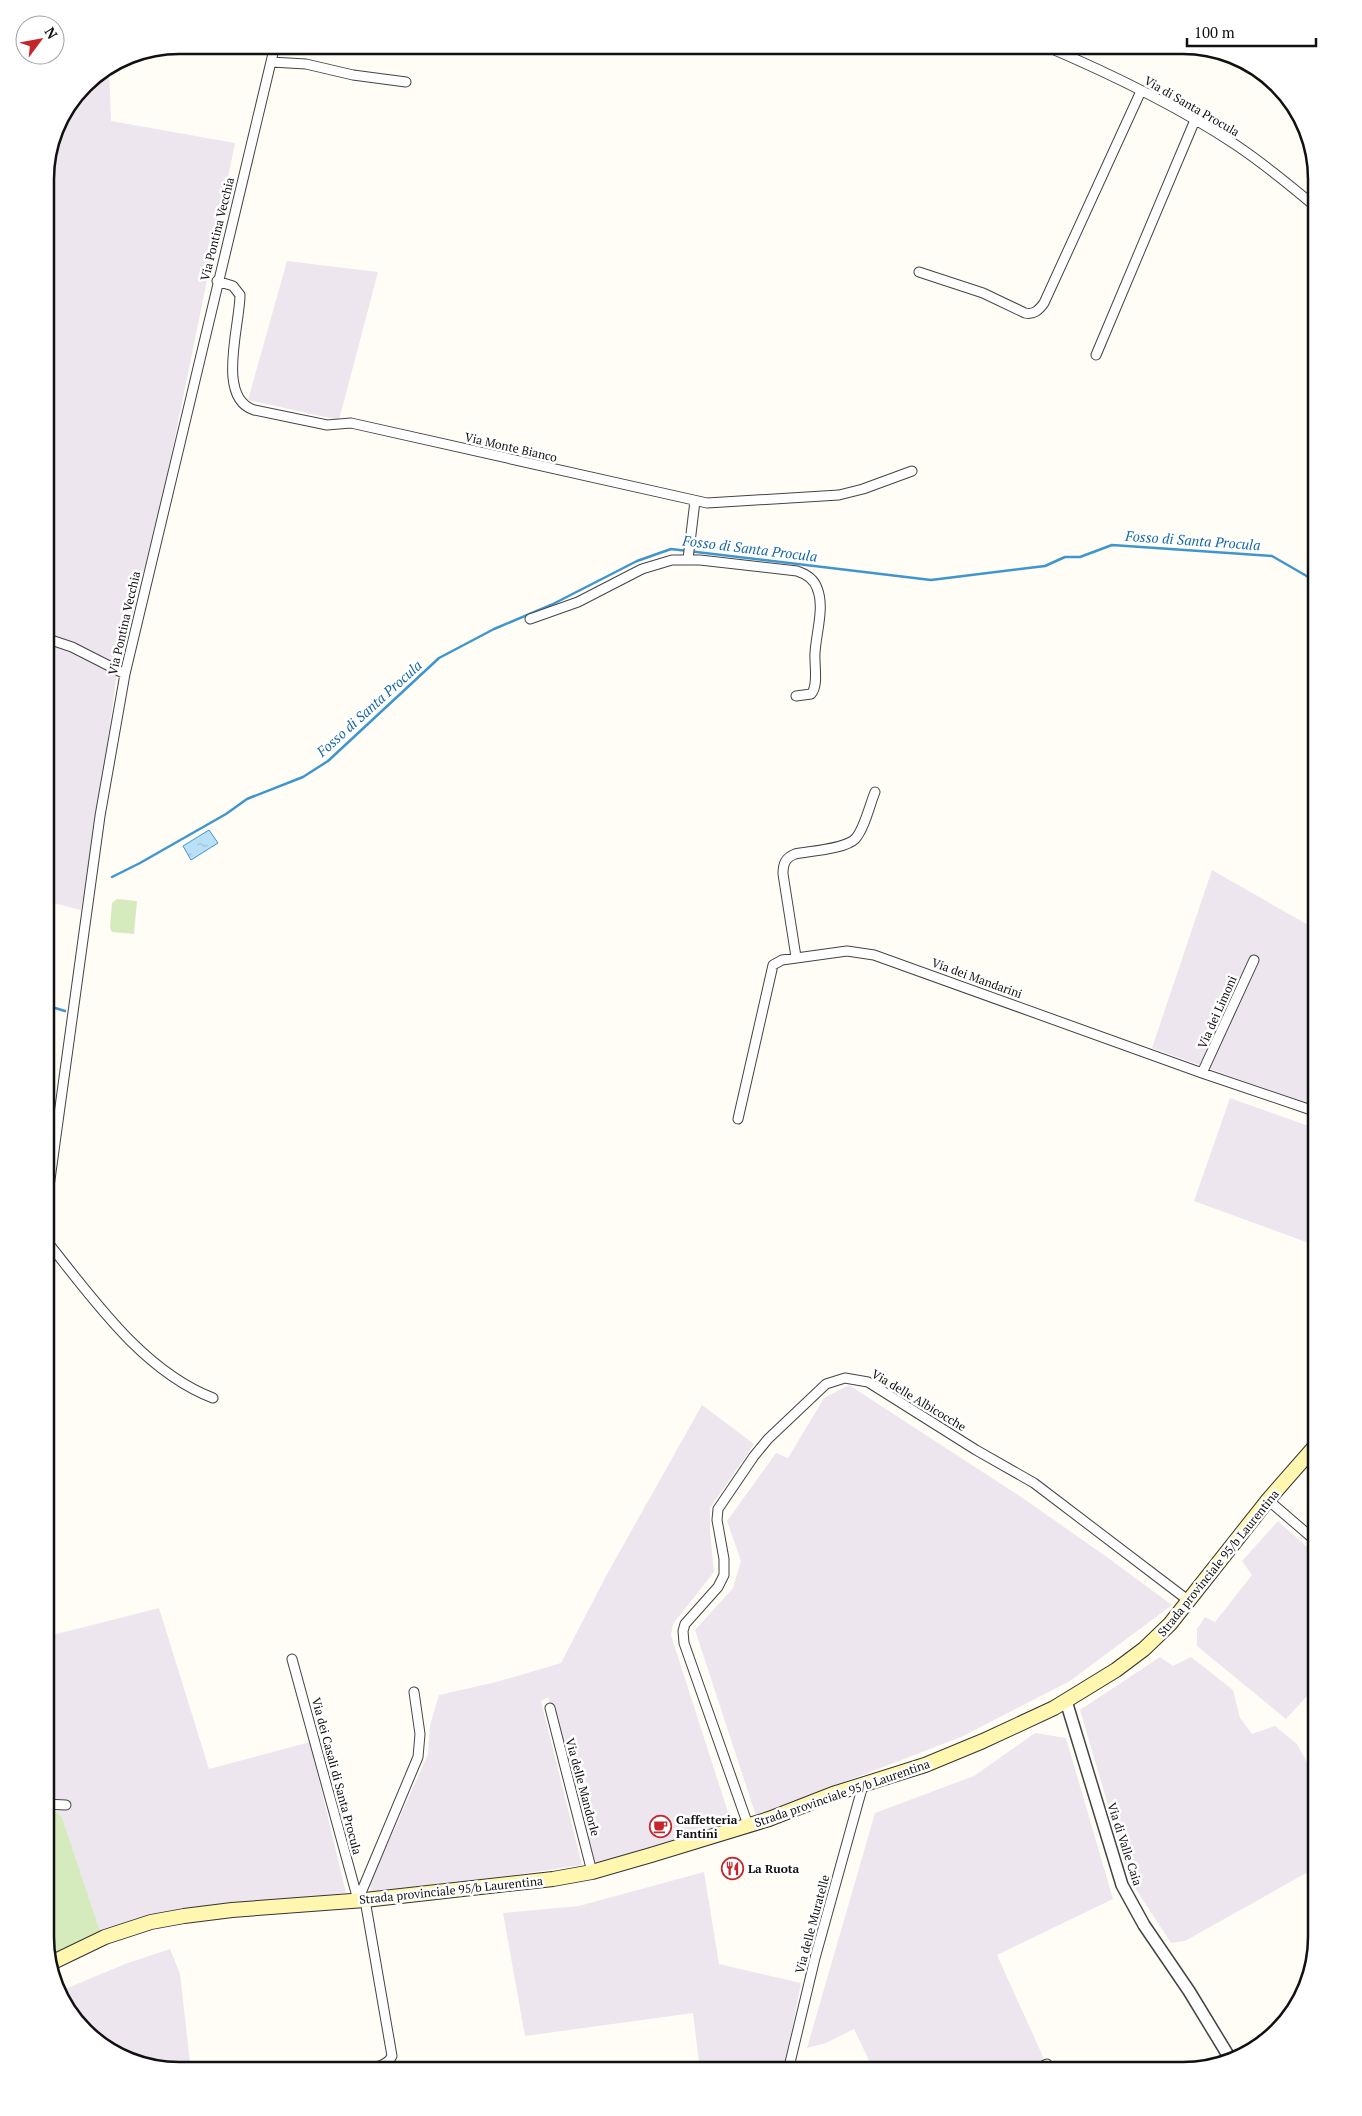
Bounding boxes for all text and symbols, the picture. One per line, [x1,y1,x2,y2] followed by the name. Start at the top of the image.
[15,15,65,65] north arrow
[1187,15,1316,47] scale bar
[1194,22,1235,42] text: 100 m
[41,23,63,43] text: N
[1142,73,1242,139] street label: Via di Santa Procula
[197,176,237,282] street label: Via Pontina Vecchia
[463,429,559,465] street label: Via Monte Bianco
[1124,526,1261,554] water label: Fosso di Santa Procula
[681,530,818,566] water label: Fosso di Santa Procula
[105,570,143,676] street label: Via Pontina Vecchia
[312,656,426,761] water label: Fosso di Santa Procula
[930,955,1025,1001] street label: Via dei Mandarini
[1194,973,1240,1051] street label: Via dei Limoni
[869,1366,969,1434] street label: Via delle Albicocche
[1154,1487,1282,1639] street label: Strada provinciale 95/b Laurentina
[309,1696,365,1856] street label: Via dei Casali di Santa Procula
[563,1736,603,1838] street label: Via delle Mandorle
[752,1756,932,1830] street label: Strada provinciale 95/b Laurentina
[1104,1801,1146,1887] street label: Via di Valle Caia
[676,1812,738,1841] place label: Caffetteria Fantini
[648,1814,672,1838] cafe icon: Caffetteria Fantini
[720,1856,744,1880] restaurant icon: La Ruota
[748,1861,800,1876] place label: La Ruota
[358,1873,544,1907] street label: Strada provinciale 95/b Laurentina
[792,1873,832,1975] street label: Via delle Muratelle

